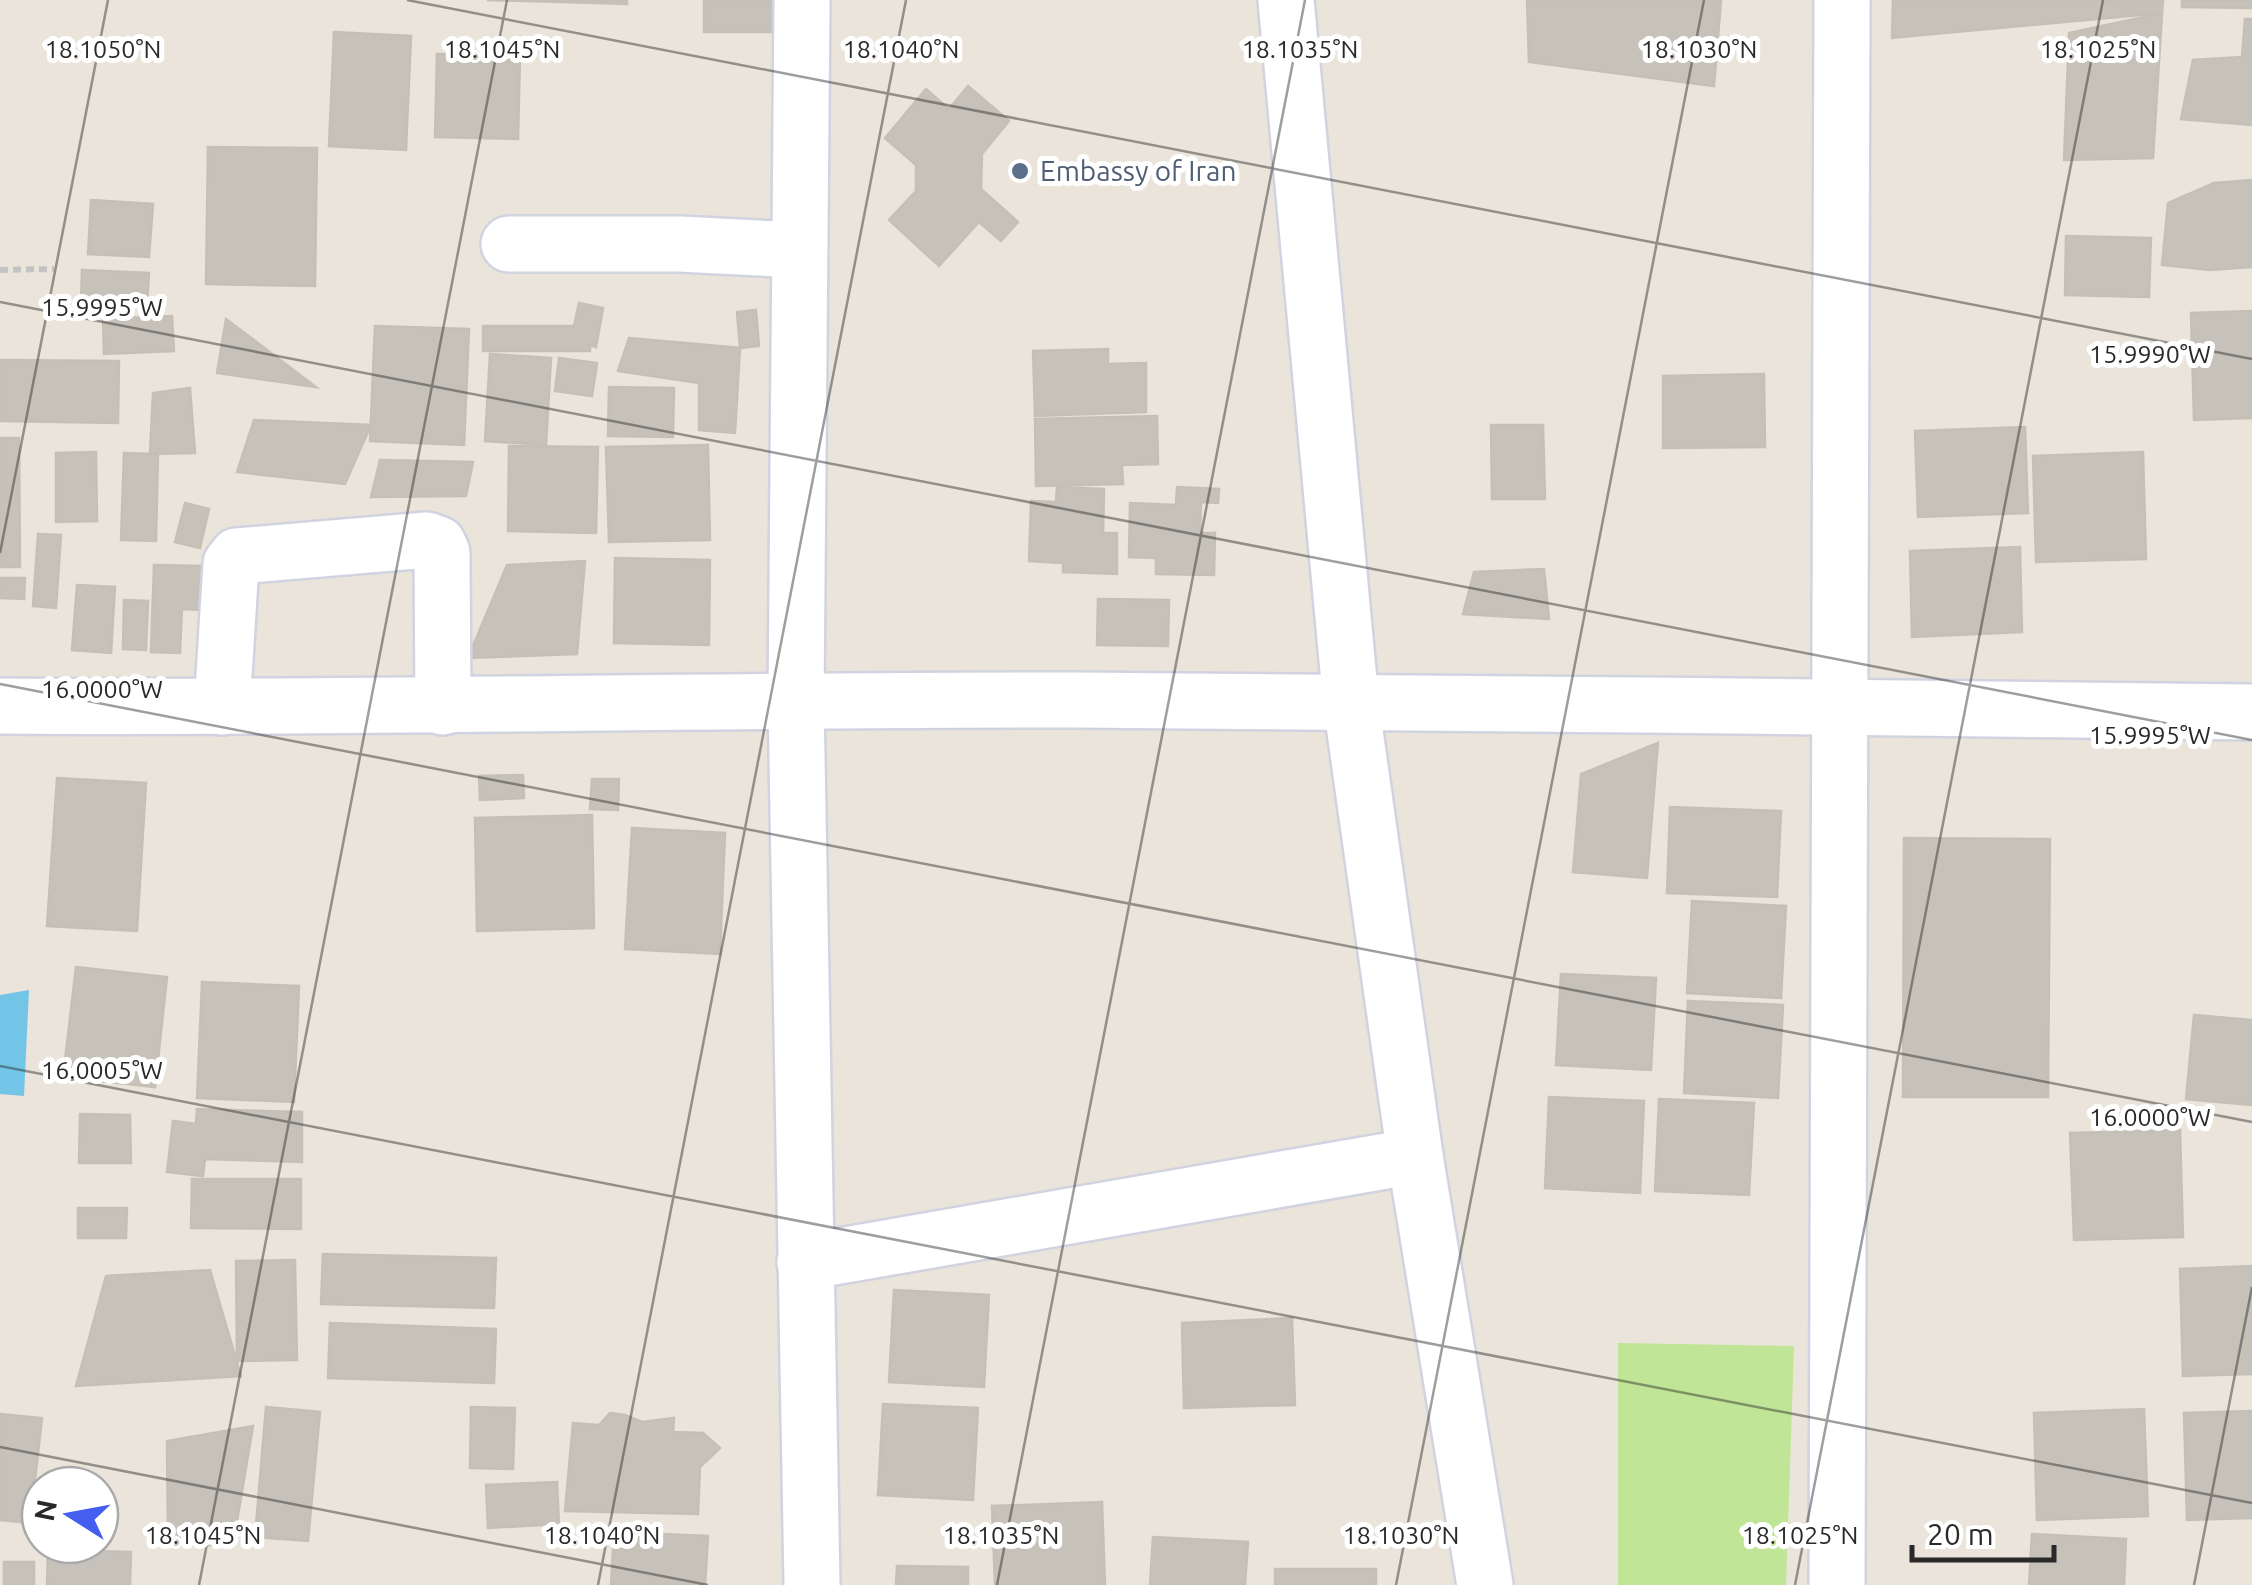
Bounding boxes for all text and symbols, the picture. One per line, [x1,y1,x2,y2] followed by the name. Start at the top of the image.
[45,35,161,63] text: 18.1050°N
[444,35,560,63] text: 18.1045°N
[843,35,959,63] text: 18.1040°N
[1242,35,1358,63] text: 18.1035°N
[1641,35,1757,63] text: 18.1030°N
[2040,35,2156,63] text: 18.1025°N
[1040,155,1236,186] place label: Embassy of Iran
[1009,160,1031,182] marker: Embassy of Iran
[41,293,163,321] text: 15.9995°W
[2089,340,2211,368] text: 15.9990°W
[41,675,163,703] text: 16.0000°W
[2089,721,2211,749] text: 15.9995°W
[41,1056,163,1084] text: 16.0005°W
[2089,1103,2211,1131] text: 16.0000°W
[20,1465,120,1565] north arrow
[28,1497,62,1523] text: N
[1912,1500,2054,1562] scale bar
[1927,1517,1994,1551] text: 20 m
[145,1521,261,1549] text: 18.1045°N
[544,1521,660,1549] text: 18.1040°N
[943,1521,1059,1549] text: 18.1035°N
[1343,1521,1459,1549] text: 18.1030°N
[1742,1521,1858,1549] text: 18.1025°N

